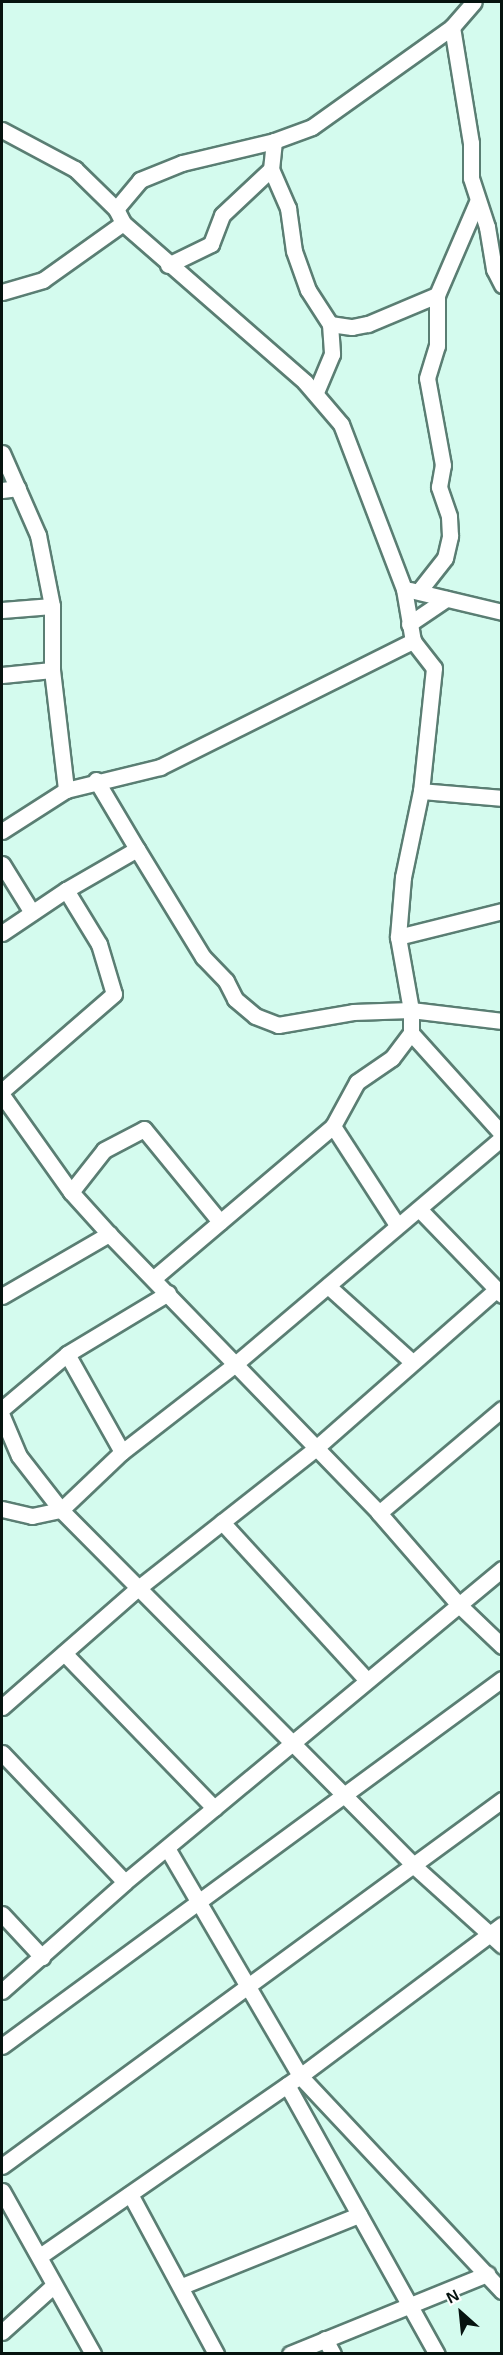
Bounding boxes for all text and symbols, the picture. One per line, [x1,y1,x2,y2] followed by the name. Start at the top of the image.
[431,2283,491,2343] north arrow
[444,2286,462,2307] text: N

